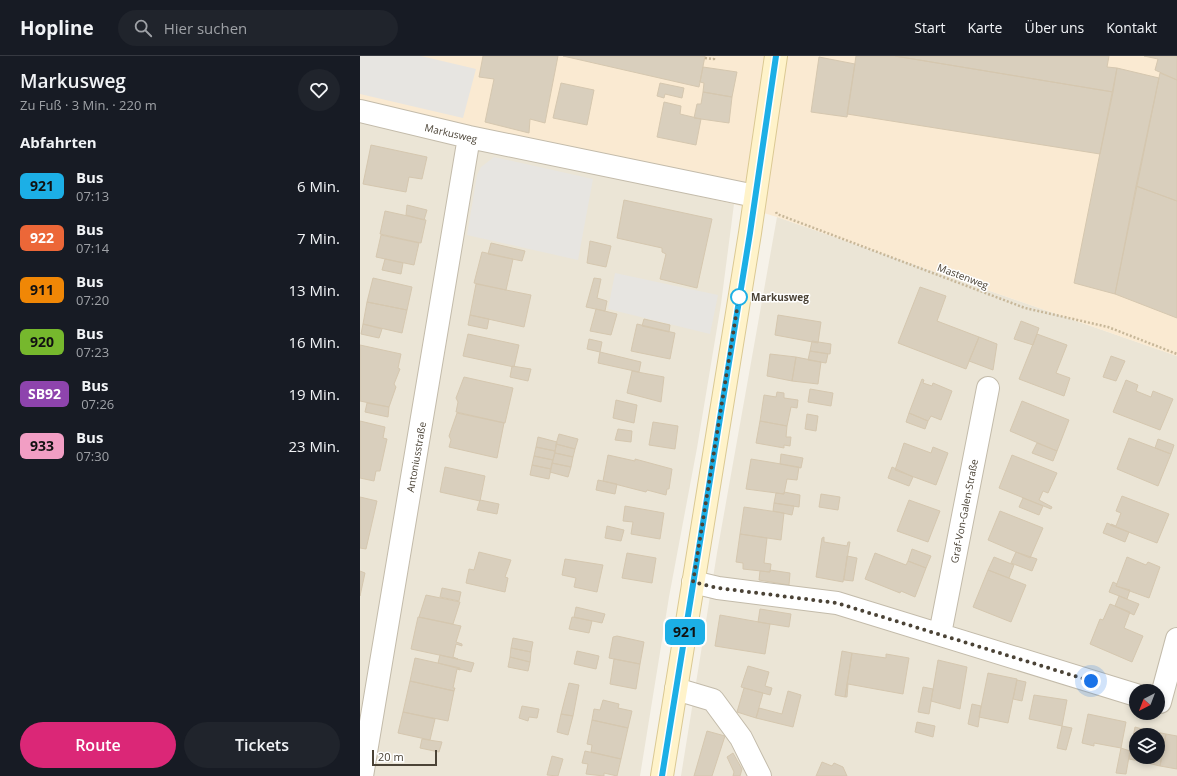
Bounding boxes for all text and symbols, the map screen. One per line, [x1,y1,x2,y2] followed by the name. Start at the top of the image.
[118,10,398,46] search box
[20,15,94,41] text: Hopline
[132,17,154,39] icon: search
[164,18,247,38] text: Hier suchen
[914,18,946,37] text: Start
[968,18,1002,37] text: Karte
[1024,18,1084,37] text: Über uns
[1106,18,1157,37] text: Kontakt
[20,68,126,94] text: Markusweg
[298,69,340,111] button: heart
[20,96,157,114] text: Zu Fuß · 3 Min. · 220 m
[423,120,479,146] street label: Markusweg
[20,132,97,152] text: Abfahrten
[76,167,103,187] text: Bus
[30,176,54,195] text: 921
[297,176,340,196] text: 6 Min.
[76,187,109,205] text: 07:13
[76,219,103,239] text: Bus
[30,228,54,247] text: 922
[297,228,340,248] text: 7 Min.
[76,239,109,257] text: 07:14
[936,260,991,292] street label: Mastenweg
[76,271,103,291] text: Bus
[30,280,54,299] text: 911
[289,280,340,300] text: 13 Min.
[730,288,748,306] marker: Markusweg
[751,290,809,304] place label: Markusweg
[76,291,109,309] text: 07:20
[76,323,103,343] text: Bus
[30,332,54,351] text: 920
[289,332,340,352] text: 16 Min.
[76,343,109,361] text: 07:23
[81,375,109,395] text: Bus
[28,384,61,403] text: SB92
[289,384,340,404] text: 19 Min.
[81,395,114,413] text: 07:26
[403,420,429,493] street label: Antoniusstraße
[76,427,103,447] text: Bus
[30,436,54,455] text: 933
[289,436,340,456] text: 23 Min.
[76,447,109,465] text: 07:30
[947,457,981,564] street label: Graf-Von-Galen-Straße
[662,619,708,645] line badge: 921
[673,622,697,641] text: 921
[1081,671,1101,691] your location
[1129,684,1165,720] north arrow
[1129,684,1165,764] map controls
[20,722,176,768] button: Route
[184,722,340,768] button: Tickets
[1129,728,1165,764] button: layers
[372,748,437,767] scale bar
[378,749,404,764] text: 20 m

